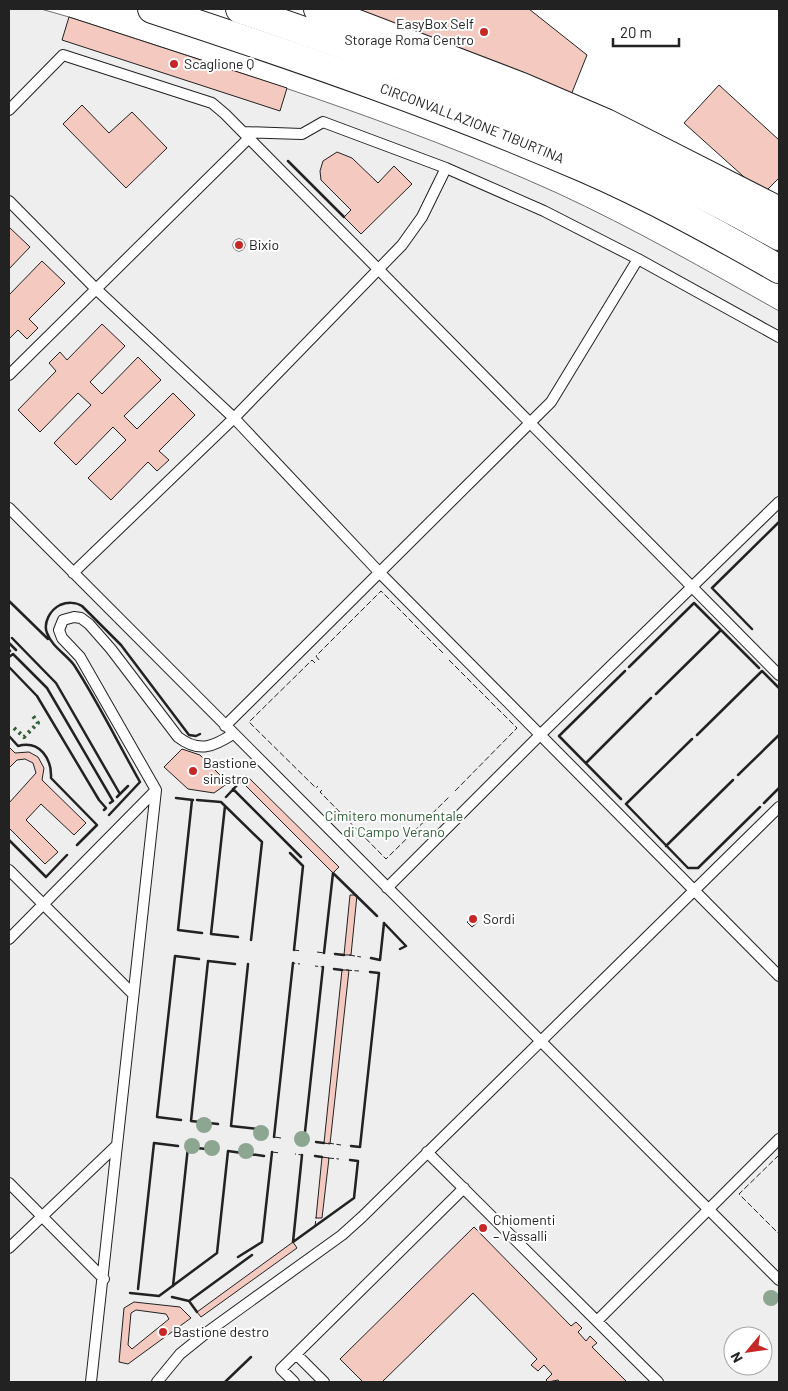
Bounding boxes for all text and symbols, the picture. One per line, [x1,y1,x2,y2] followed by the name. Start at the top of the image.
[344,15,474,48] place label: EasyBox Self Storage Roma Centro
[613,15,679,47] scale bar
[620,23,652,41] text: 20 m
[478,26,490,38] marker: EasyBox Self Storage Roma Centro
[184,55,254,72] place label: Scaglione Q
[168,58,180,70] marker: Scaglione Q
[378,79,567,167] street label: CIRCONVALLAZIONE TIBURTINA
[249,236,279,253] place label: Bixio
[233,239,245,251] marker: Bixio
[203,754,257,787] place label: Bastione sinistro
[187,765,199,777] marker: Bastione sinistro
[325,807,463,840] park label: Cimitero monumentale di Campo Verano
[483,910,515,927] place label: Sordi
[467,913,479,925] marker: Sordi
[493,1211,555,1244] place label: Chiomenti – Vassalli
[477,1222,489,1234] marker: Chiomenti – Vassalli
[173,1323,269,1340] place label: Bastione destro
[157,1326,169,1338] marker: Bastione destro
[723,1326,773,1376] north arrow
[727,1349,746,1366] text: N

